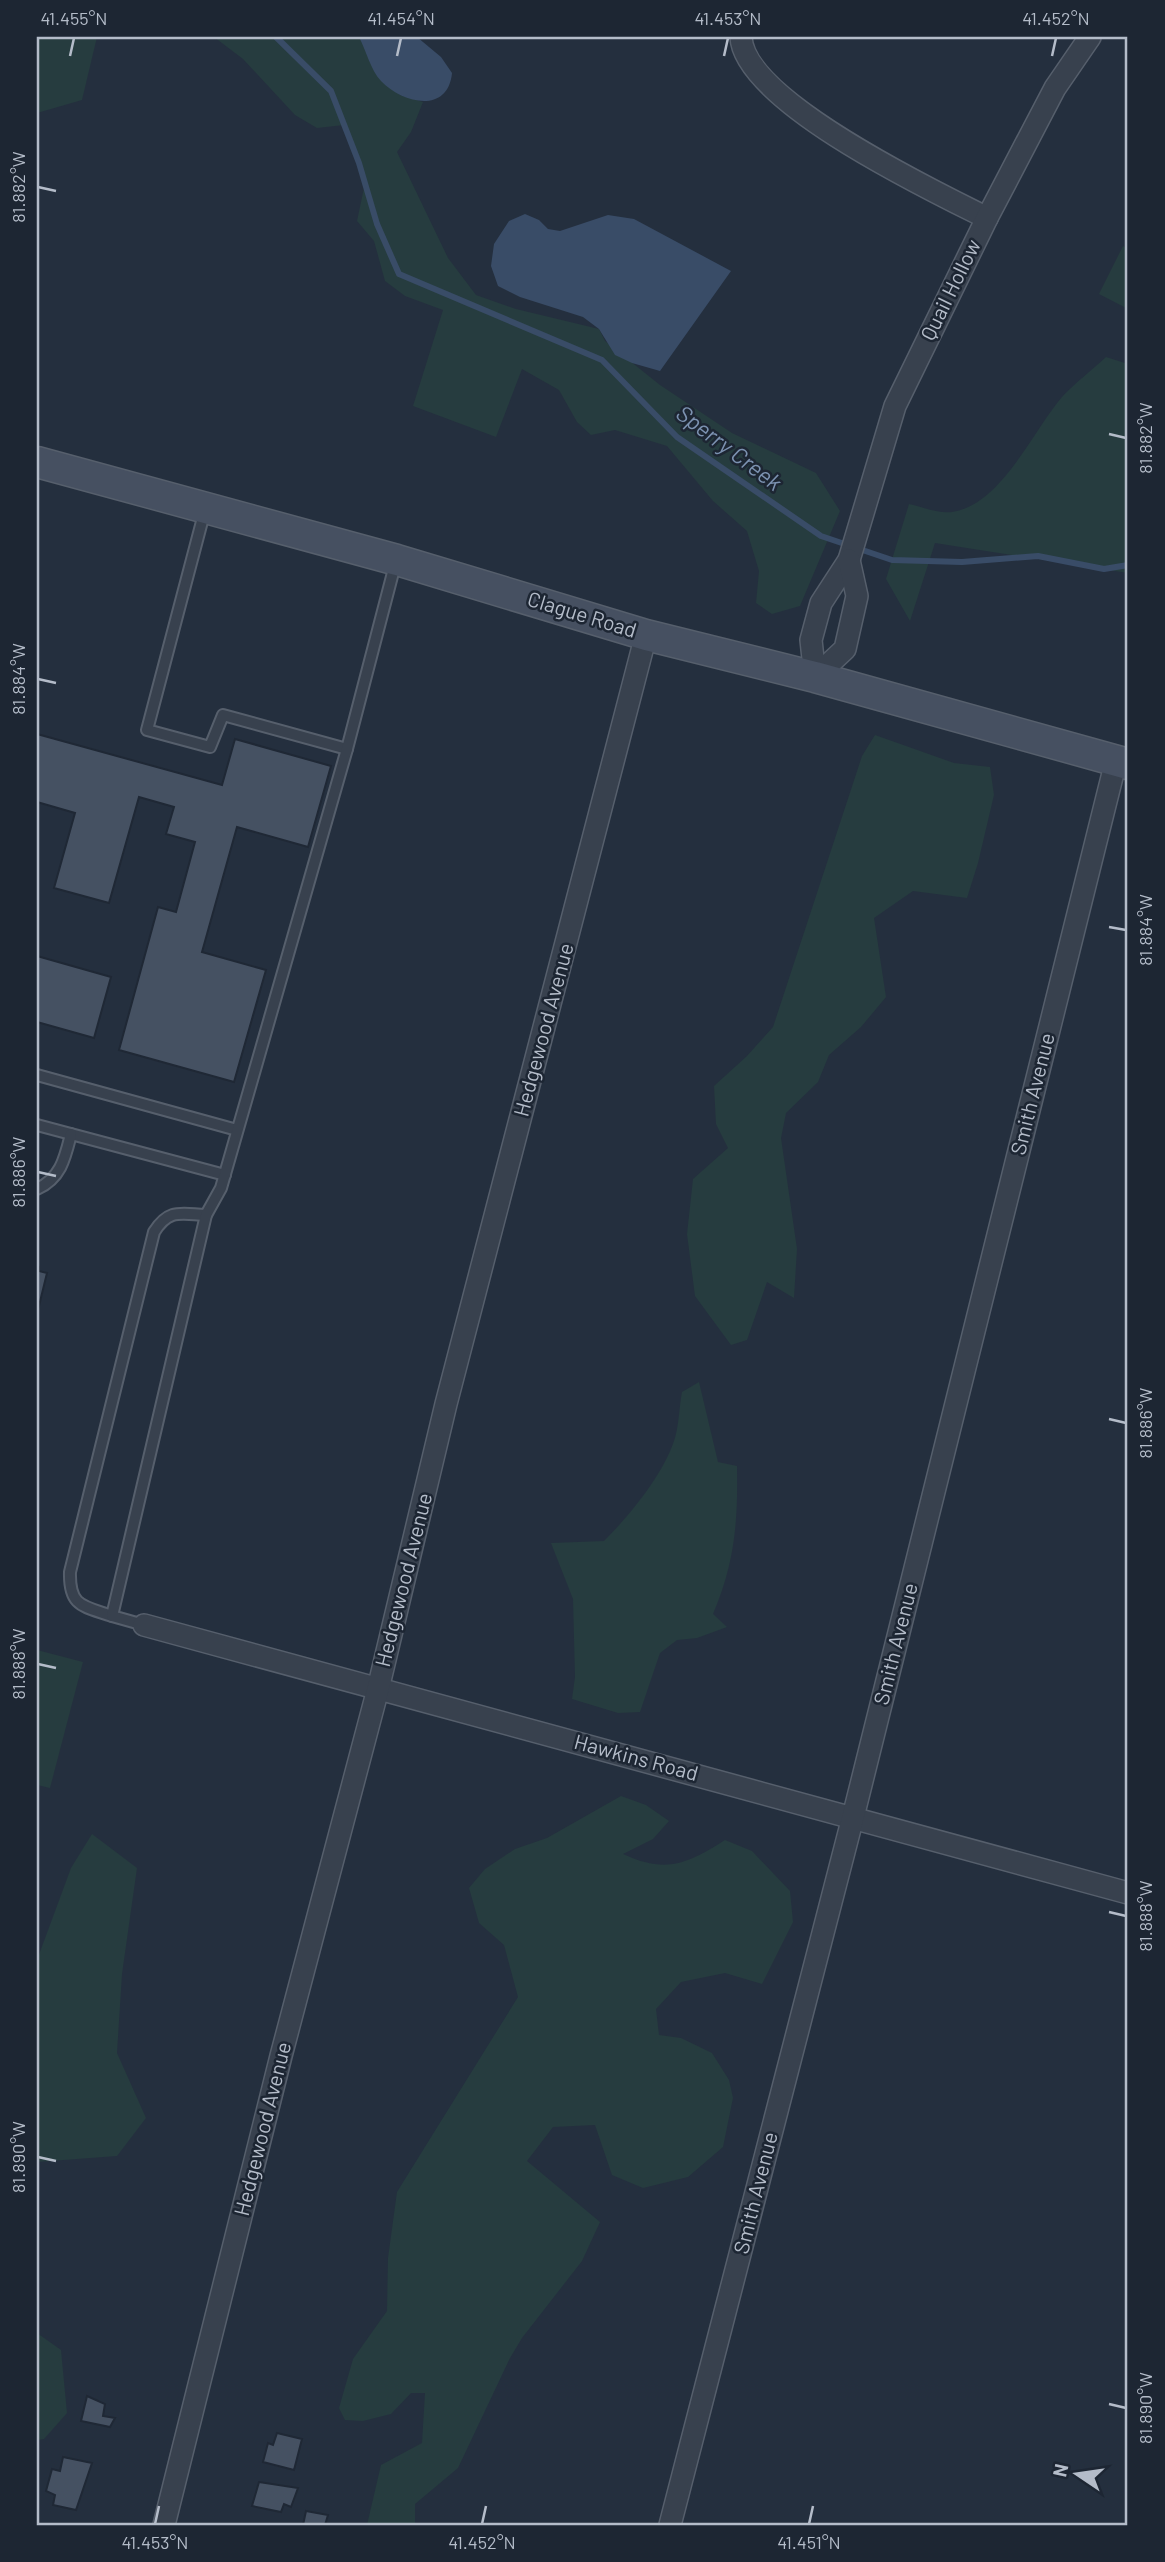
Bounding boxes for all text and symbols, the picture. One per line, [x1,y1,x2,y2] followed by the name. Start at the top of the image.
[40,7,108,29] text: 41.455°N
[367,7,435,29] text: 41.454°N
[694,7,762,29] text: 41.453°N
[1022,7,1090,29] text: 41.452°N
[7,151,29,223] text: 81.882°W
[914,235,985,344] street label: Quail Hollow
[671,398,788,496] water label: Sperry Creek
[1134,402,1156,474] text: 81.882°W
[525,585,640,642] street label: Clague Road
[7,643,29,715] text: 81.884°W
[1134,894,1156,966] text: 81.884°W
[507,940,578,1119] street label: Hedgewood Avenue
[1004,1030,1059,1157] street label: Smith Avenue
[7,1136,29,1207] text: 81.886°W
[1134,1387,1156,1458] text: 81.886°W
[369,1490,436,1669] street label: Hedgewood Avenue
[867,1580,922,1707] street label: Smith Avenue
[7,1628,29,1699] text: 81.888°W
[572,1728,701,1785] street label: Hawkins Road
[1134,1880,1156,1951] text: 81.888°W
[228,2039,295,2218] street label: Hedgewood Avenue
[7,2121,29,2193] text: 81.890°W
[727,2129,782,2256] street label: Smith Avenue
[1134,2372,1156,2444] text: 81.890°W
[1042,2440,1112,2510] north arrow
[1047,2461,1073,2479] text: N
[121,2531,189,2553] text: 41.453°N
[448,2531,516,2553] text: 41.452°N
[777,2531,841,2553] text: 41.451°N

